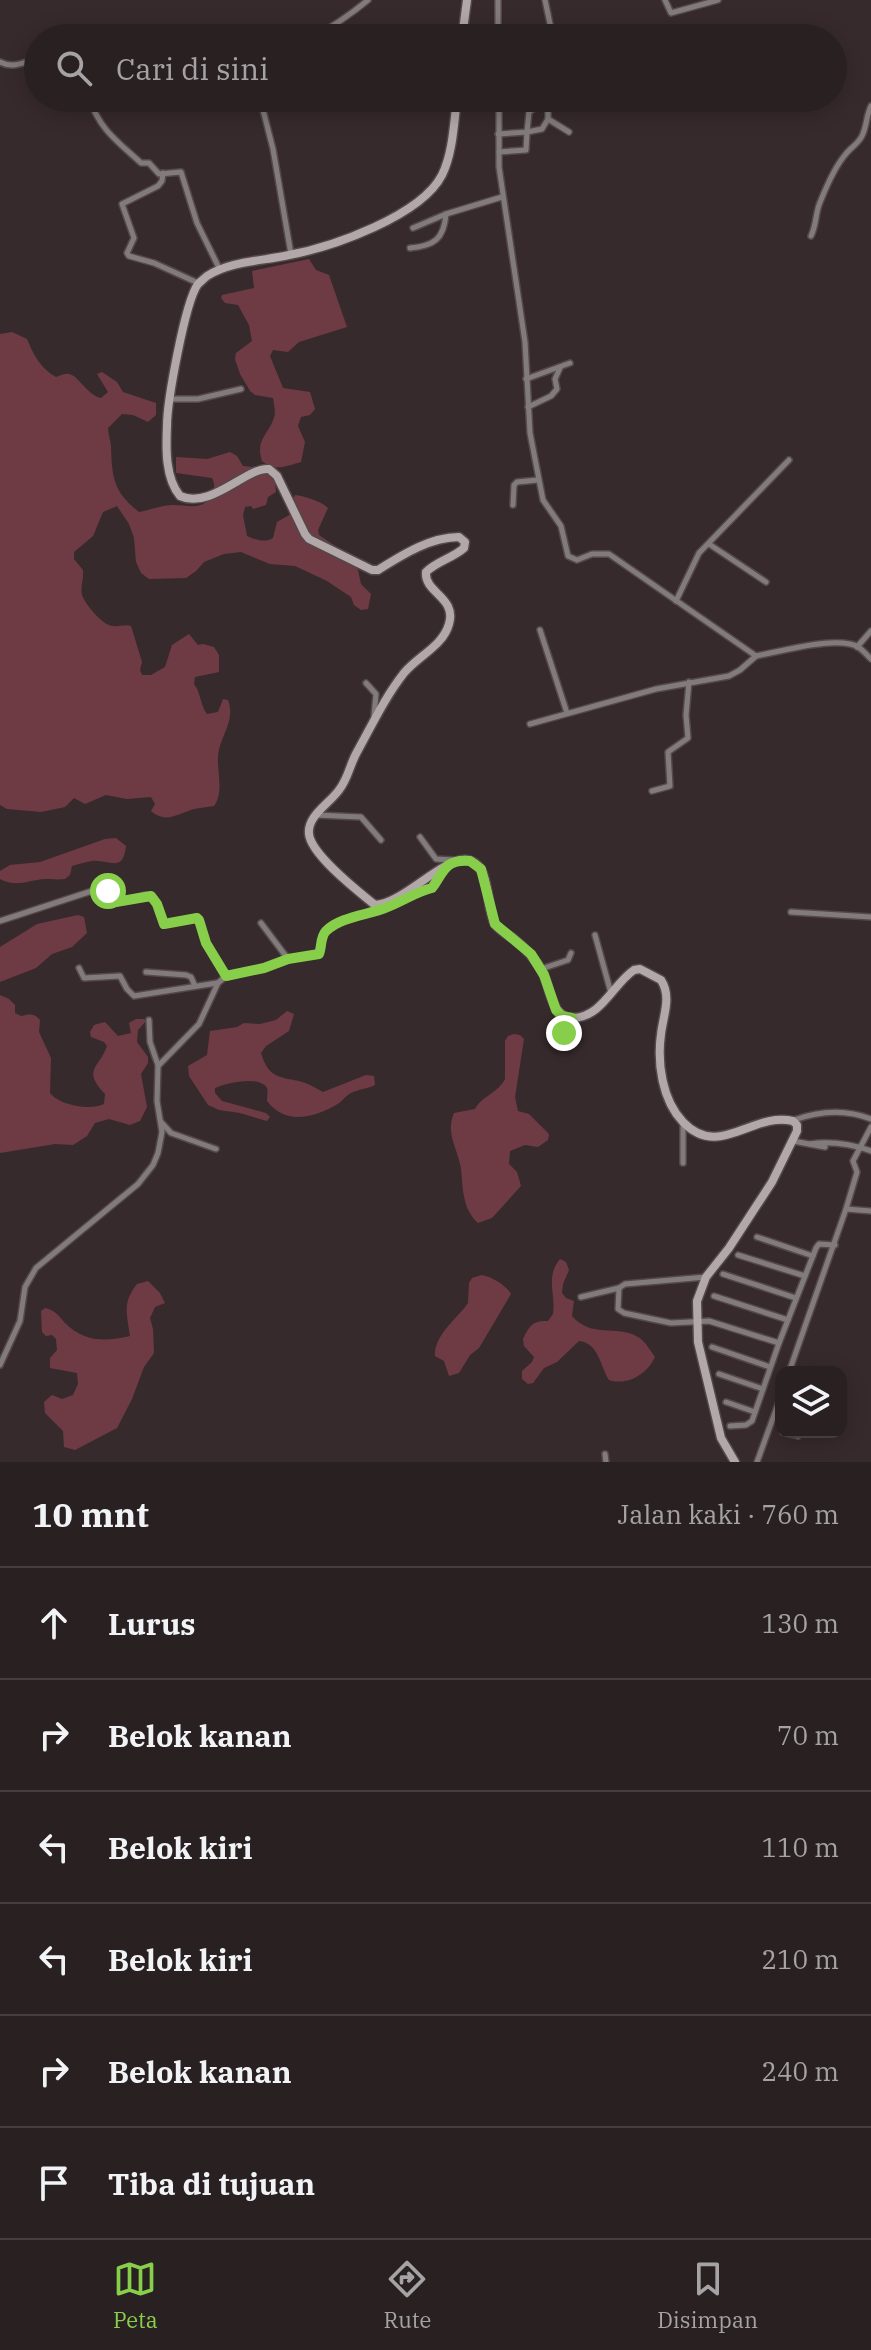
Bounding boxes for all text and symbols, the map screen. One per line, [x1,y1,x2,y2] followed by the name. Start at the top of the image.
[24,24,847,112] search box
[52,46,96,90] icon: search
[116,49,269,88] text: Cari di sini
[90,873,126,909] route start
[546,1015,582,1051] route end
[775,1366,847,1438] map controls
[775,1366,847,1438] button: layers
[32,1492,149,1536] text: 10 mnt
[618,1497,839,1531] text: Jalan kaki · 760 m
[32,1601,76,1645] icon: ahead
[108,1604,196,1643] text: Lurus
[761,1606,839,1640] text: 130 m
[32,1713,76,1757] icon: right
[108,1716,292,1755] text: Belok kanan
[777,1718,839,1752] text: 70 m
[32,1825,76,1869] icon: left
[108,1828,253,1867] text: Belok kiri
[761,1830,839,1864] text: 110 m
[32,1937,76,1981] icon: left
[108,1940,253,1979] text: Belok kiri
[761,1942,839,1976] text: 210 m
[32,2049,76,2093] icon: right
[108,2052,292,2091] text: Belok kanan
[761,2054,839,2088] text: 240 m
[32,2161,76,2205] icon: arrive
[108,2164,315,2203] text: Tiba di tujuan
[113,2257,158,2334] tab: Peta
[384,2257,431,2334] tab: Rute
[657,2257,758,2334] tab: Disimpan

